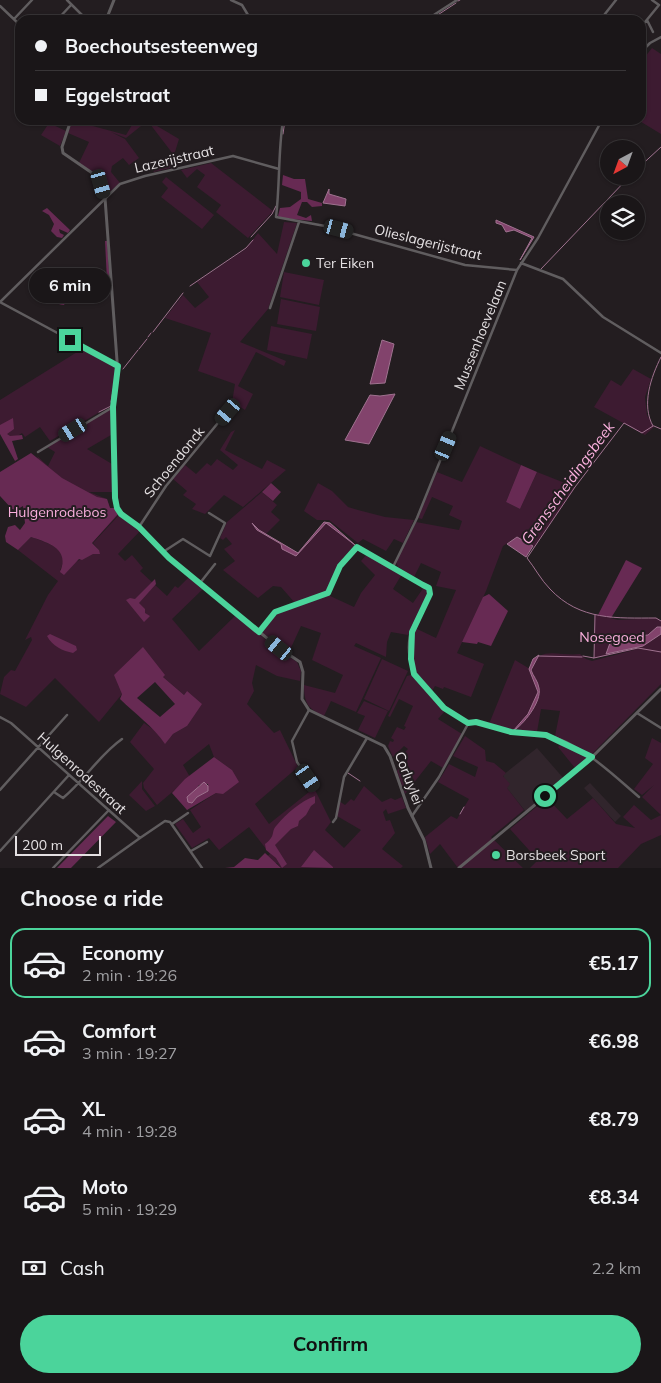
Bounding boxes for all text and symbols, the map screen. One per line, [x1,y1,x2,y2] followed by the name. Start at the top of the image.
[65,34,258,58] text: Boechoutsesteenweg
[65,83,170,107] text: Eggelstraat
[600,140,645,185] north arrow
[600,140,645,240] map controls
[133,141,216,177] street label: Lazerijstraat
[89,168,112,200] car
[600,195,645,240] button: layers
[322,218,355,240] car
[372,220,484,264] street label: Olieslagerijstraat
[316,254,374,272] place label: Ter Eiken
[300,257,312,269] marker: Ter Eiken
[29,268,111,302] callout: 6 min
[49,275,91,295] text: 6 min
[450,277,510,393] street label: Mussenhoevelaan
[59,329,81,351] route end
[212,396,243,428] car
[56,416,89,444] car
[517,417,619,548] water label: Grensscheidingsbeek
[140,422,209,501] street label: Schoendonck
[433,429,458,463] car
[8,503,106,521] park label: Hulgenrodebos
[579,628,645,646] park label: Nosegoed
[262,633,295,663] car
[34,728,130,818] street label: Hulgenrodestraat
[391,749,427,807] street label: Corluylei
[293,761,322,795] car
[534,785,556,807] route start
[15,833,101,856] scale bar
[22,836,63,854] text: 200 m
[506,846,606,864] place label: Borsbeek Sport
[490,849,502,861] marker: Borsbeek Sport
[20,884,163,912] text: Choose a ride
[22,941,67,986] icon: car
[82,941,164,965] text: Economy
[589,951,639,975] text: €5.17
[82,965,177,985] text: 2 min · 19:26
[22,1019,67,1064] icon: car
[82,1019,156,1043] text: Comfort
[589,1029,639,1053] text: €6.98
[82,1043,177,1063] text: 3 min · 19:27
[22,1097,67,1142] icon: car
[82,1097,105,1121] text: XL
[589,1107,639,1131] text: €8.79
[82,1121,177,1141] text: 4 min · 19:28
[22,1175,67,1220] icon: car
[82,1175,128,1199] text: Moto
[589,1185,639,1209] text: €8.34
[82,1199,177,1219] text: 5 min · 19:29
[20,1254,48,1282] icon: cash
[60,1256,105,1280] text: Cash
[592,1258,641,1278] text: 2.2 km
[20,1315,641,1373] button: Confirm

